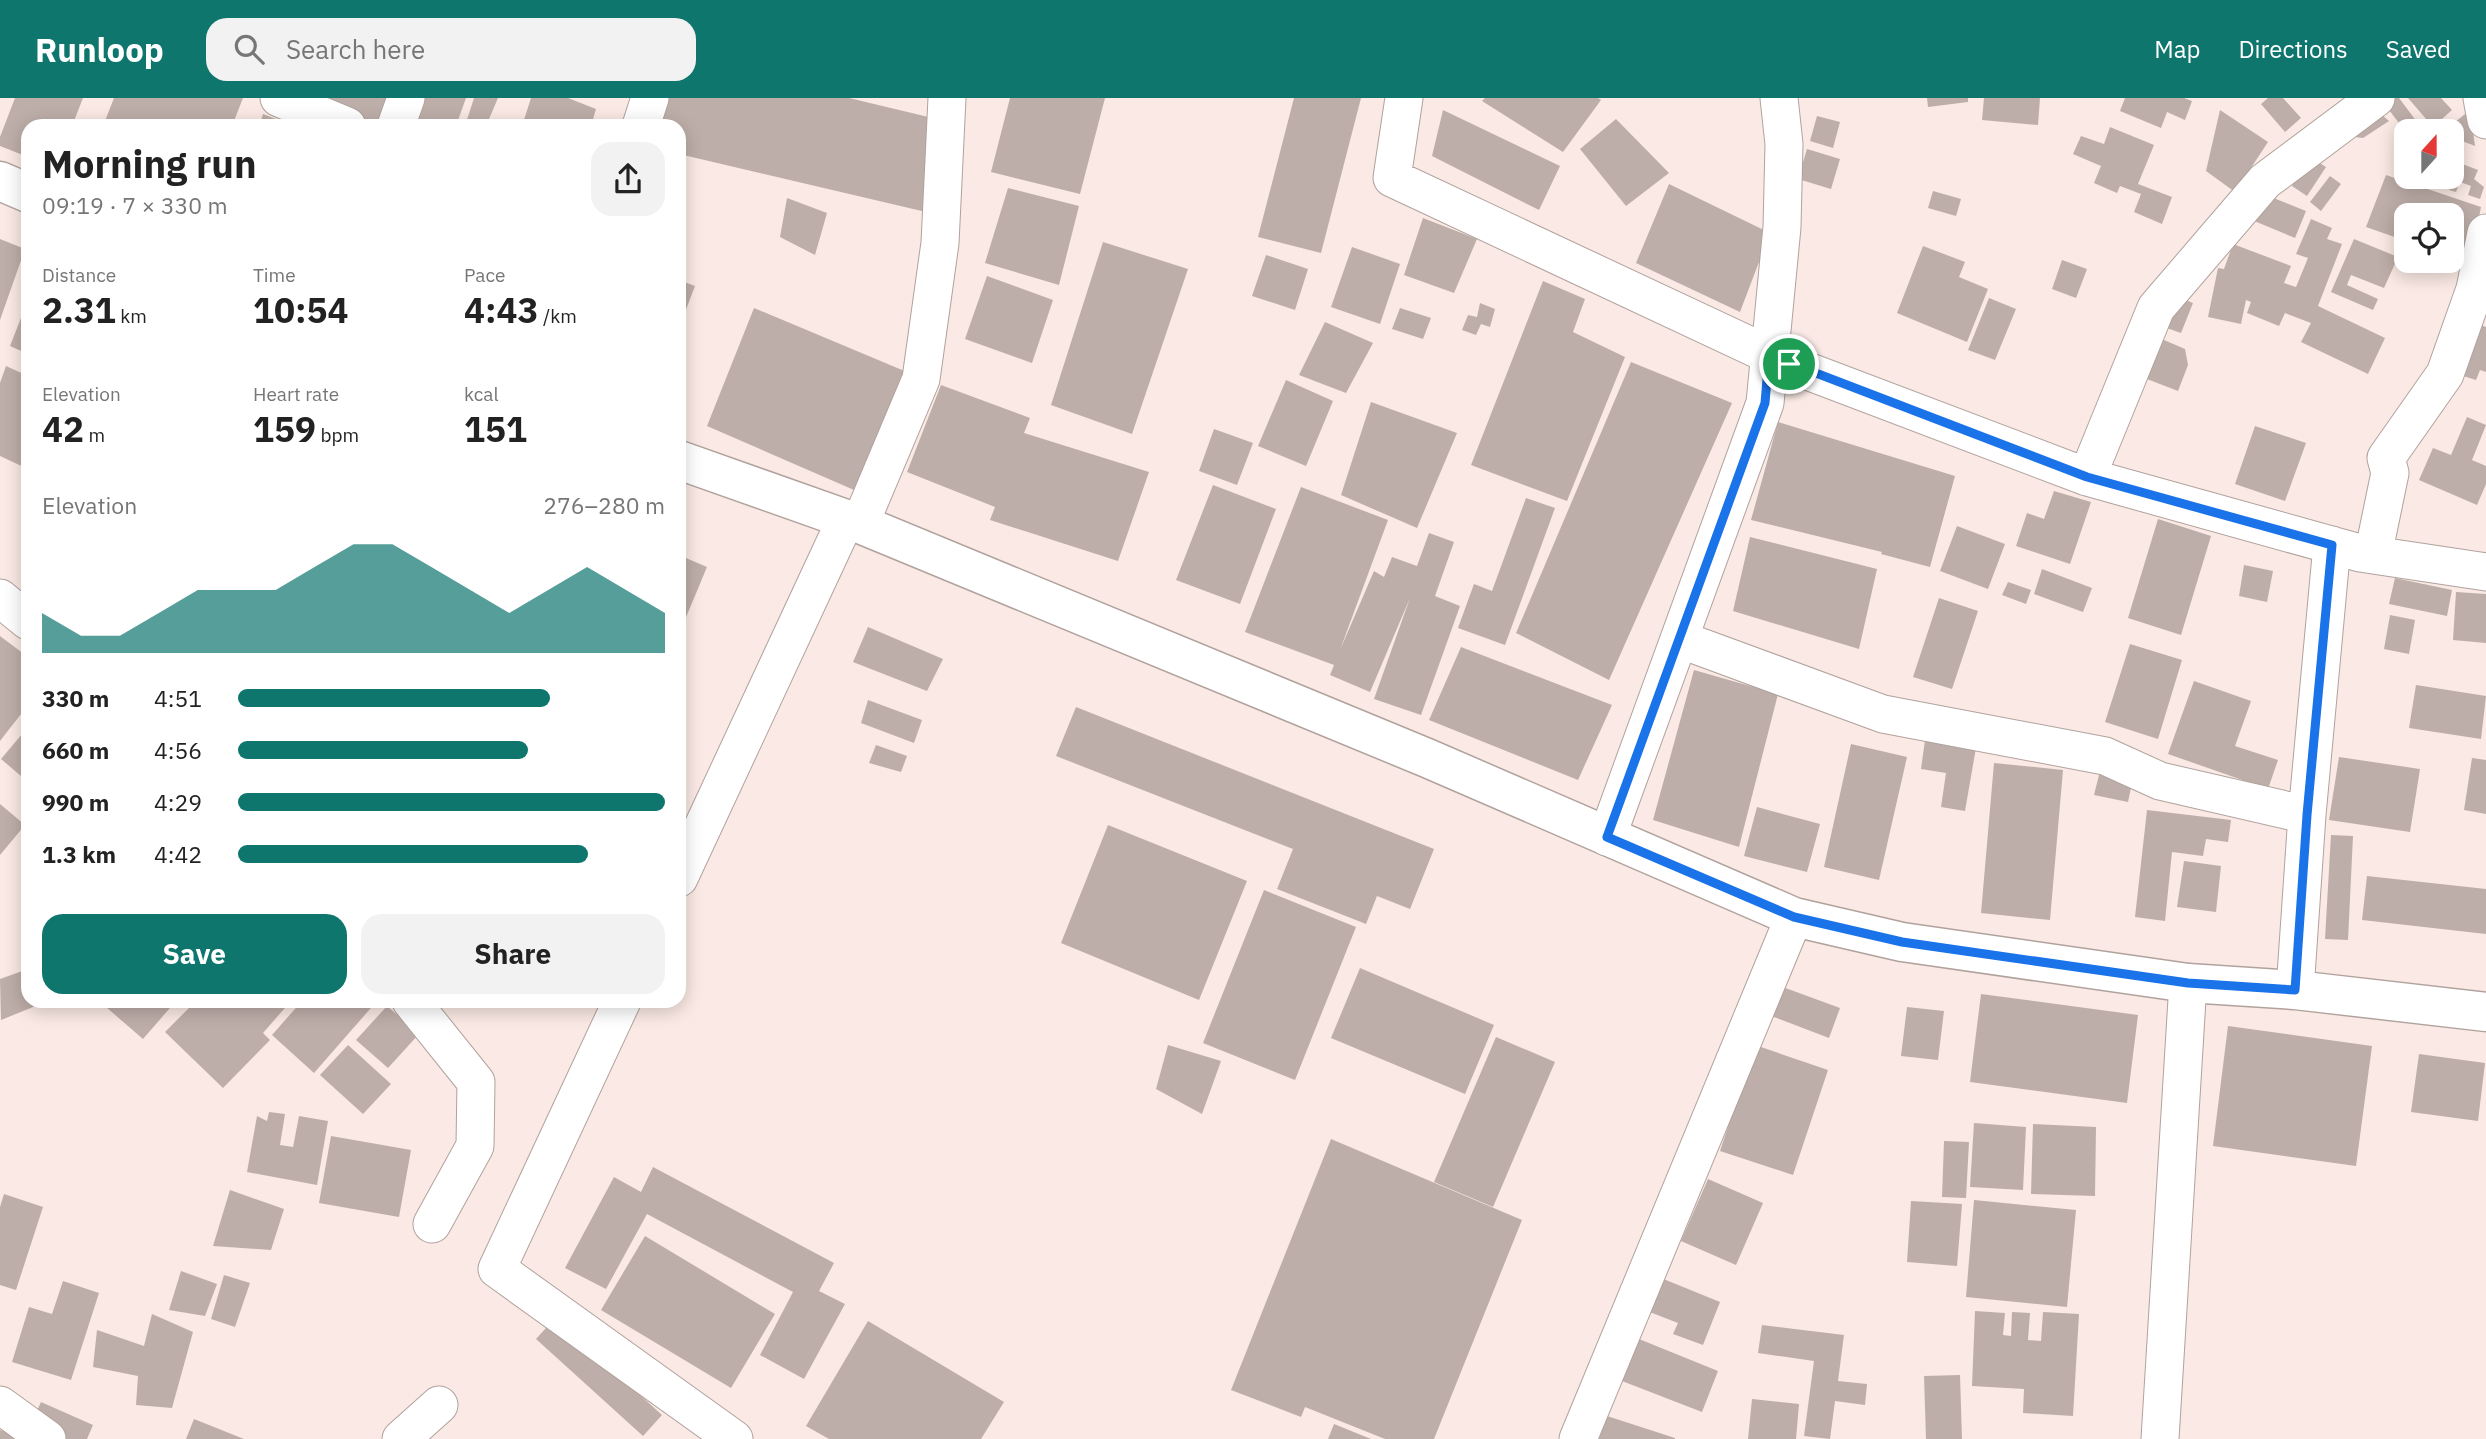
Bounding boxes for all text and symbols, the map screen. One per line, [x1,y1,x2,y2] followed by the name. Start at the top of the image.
[206,18,696,81] search box
[35,28,164,71] text: Runloop
[230,30,268,68] icon: search
[286,32,425,66] text: Search here
[2154,33,2200,65] text: Map
[2238,33,2348,65] text: Directions
[2386,33,2451,65] text: Saved
[2394,119,2464,189] north arrow
[2394,119,2464,273] map controls
[42,139,257,188] text: Morning run
[591,142,665,216] button: share
[42,190,228,220] text: 09:19 · 7 × 330 m
[2394,203,2464,273] button: locate
[42,263,116,287] text: Distance
[253,263,296,287] text: Time
[464,263,505,287] text: Pace
[42,287,116,333] text: 2.31
[253,287,349,333] text: 10:54
[464,287,539,333] text: 4:43
[116,304,147,328] text: km
[539,304,577,328] text: /km
[1759,334,1819,394] pin
[1770,345,1808,383] icon: arrive
[42,382,121,406] text: Elevation
[253,382,339,406] text: Heart rate
[464,382,499,406] text: kcal
[42,406,84,452] text: 42
[253,406,316,452] text: 159
[464,406,527,452] text: 151
[84,423,105,447] text: m
[316,423,359,447] text: bpm
[42,490,137,520] text: Elevation
[543,490,665,520] text: 276–280 m
[42,683,109,713] text: 330 m
[154,683,202,713] text: 4:51
[42,735,109,765] text: 660 m
[154,735,202,765] text: 4:56
[42,787,109,817] text: 990 m
[154,787,202,817] text: 4:29
[42,839,116,869] text: 1.3 km
[154,839,202,869] text: 4:42
[42,914,347,994] button: Save
[361,914,665,994] button: Share

